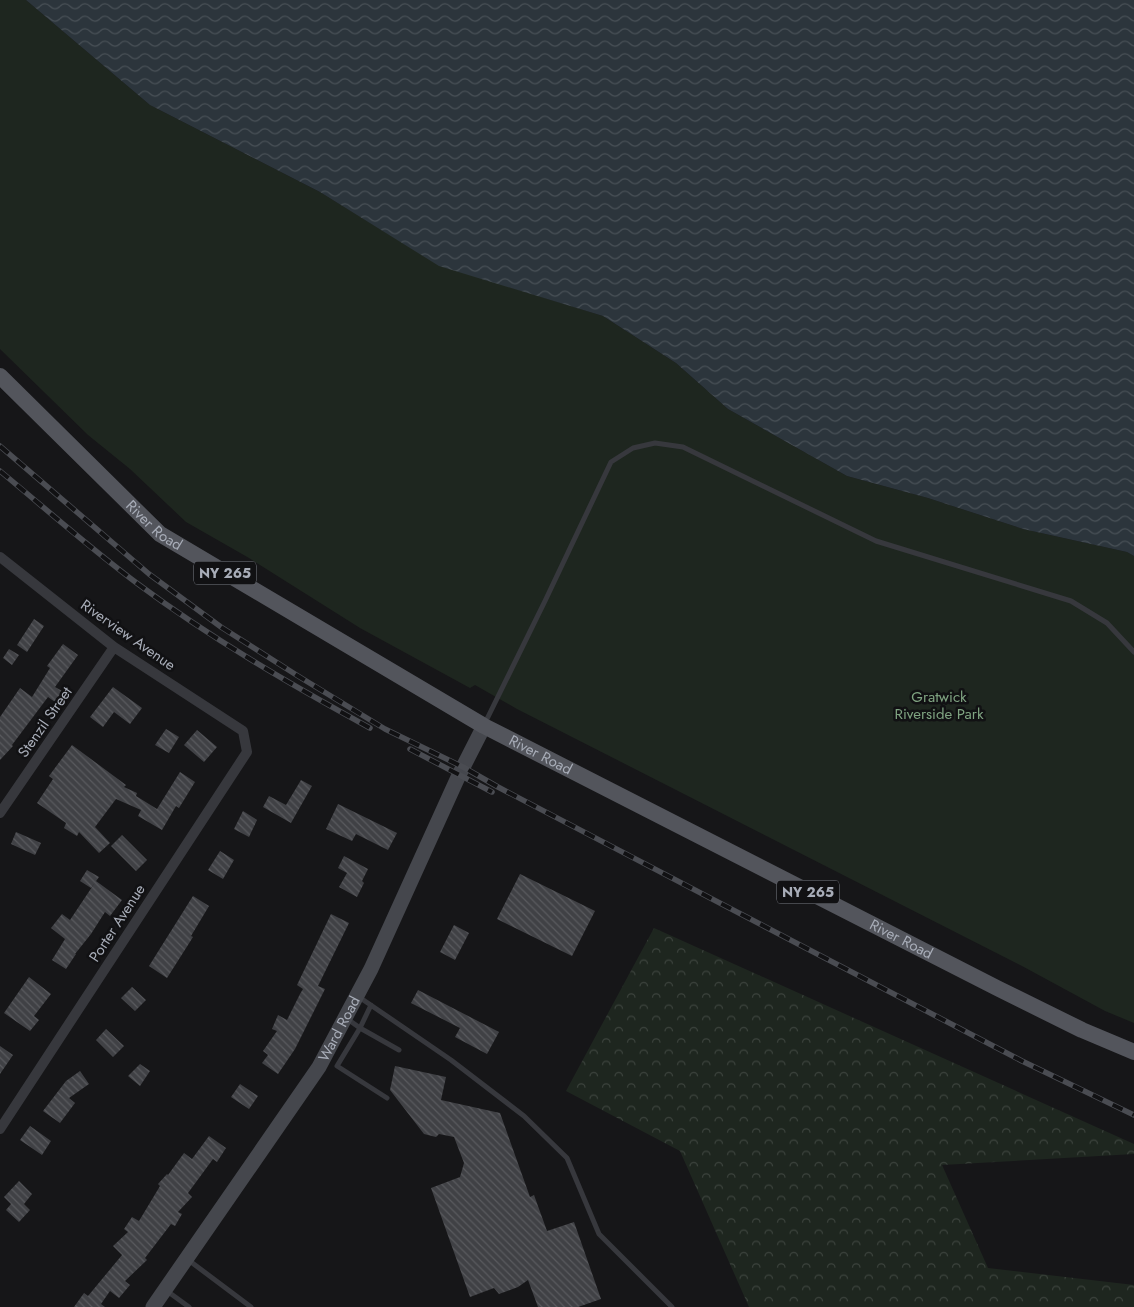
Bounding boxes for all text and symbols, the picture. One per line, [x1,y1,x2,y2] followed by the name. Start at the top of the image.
[121,495,187,556] street label: River Road
[194,562,256,584] road number: NY 265
[76,594,180,676] street label: Riverview Avenue
[12,682,78,762] street label: Stenzil Street
[895,686,984,725] park label: Gratwick Riverside Park
[505,730,576,780] street label: River Road
[84,880,151,966] street label: Porter Avenue
[777,880,839,904] road number: NY 265
[866,914,937,964] street label: River Road
[313,992,366,1065] street label: Ward Road

